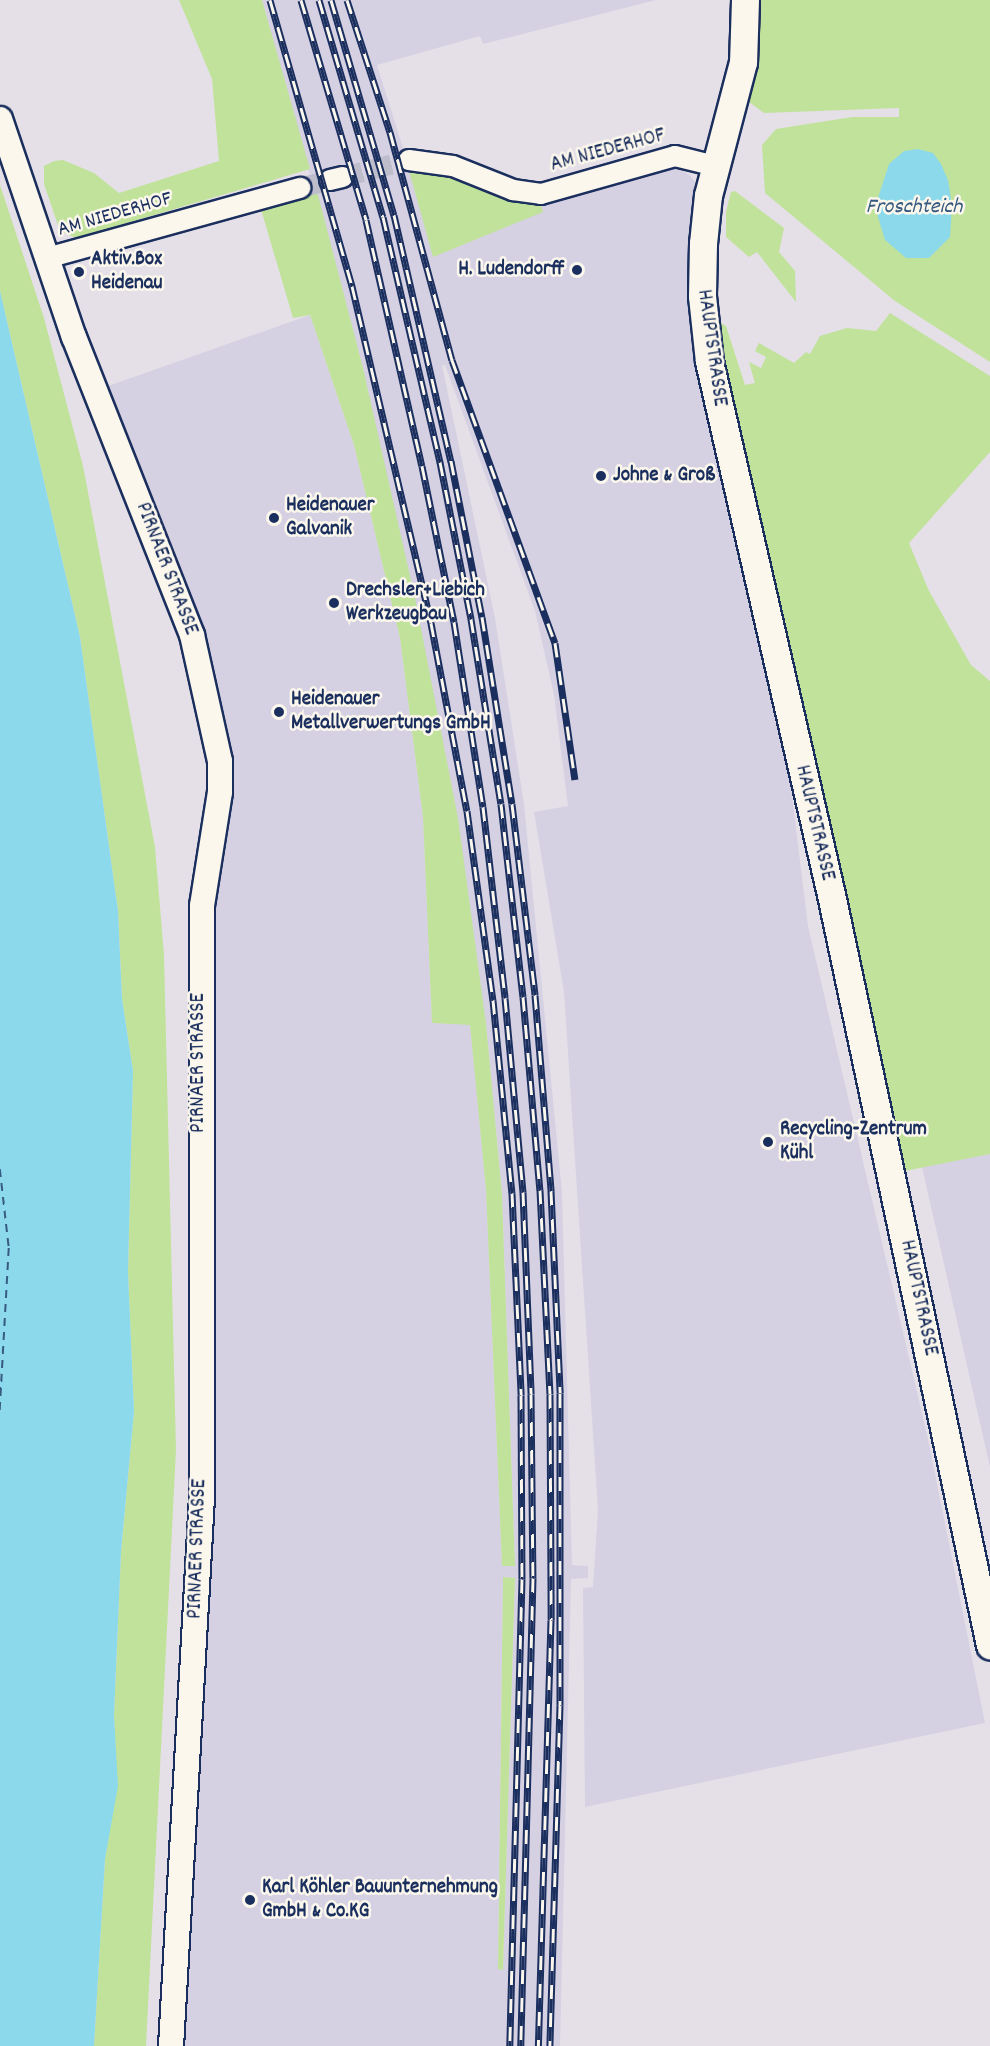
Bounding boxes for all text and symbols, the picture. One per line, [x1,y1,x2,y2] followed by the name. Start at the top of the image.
[548,124,668,178] street label: AM NIEDERHOF
[55,187,175,243] street label: AM NIEDERHOF
[866,195,962,221] water label: Froschteich
[91,247,163,297] place label: Aktiv.Box Heidenau
[458,257,565,283] place label: H. Ludendorff
[570,263,584,277] marker: H. Ludendorff
[72,265,86,279] marker: Aktiv.Box Heidenau
[690,288,732,408] street label: HAUPTSTRASSE
[613,463,715,489] place label: Johne & Groß
[594,469,608,483] marker: Johne & Groß
[286,493,375,543] place label: Heidenauer Galvanik
[129,499,203,639] street label: PIRNAER STRASSE
[267,511,281,525] marker: Heidenauer Galvanik
[346,578,485,628] place label: Drechsler+Liebich Werkzeugbau
[327,596,341,610] marker: Drechsler+Liebich Werkzeugbau
[291,687,491,737] place label: Heidenauer Metallverwertungs GmbH
[272,705,286,719] marker: Heidenauer Metallverwertungs GmbH
[788,763,840,883] street label: HAUPTSTRASSE
[186,993,212,1133] street label: PIRNAER STRASSE
[780,1117,927,1167] place label: Recycling-Zentrum Kühl
[761,1135,775,1149] marker: Recycling-Zentrum Kühl
[893,1238,943,1358] street label: HAUPTSTRASSE
[183,1479,213,1619] street label: PIRNAER STRASSE
[262,1875,498,1925] place label: Karl Köhler Bauunternehmung GmbH & Co.KG
[243,1893,257,1907] marker: Karl Köhler Bauunternehmung GmbH & Co.KG

